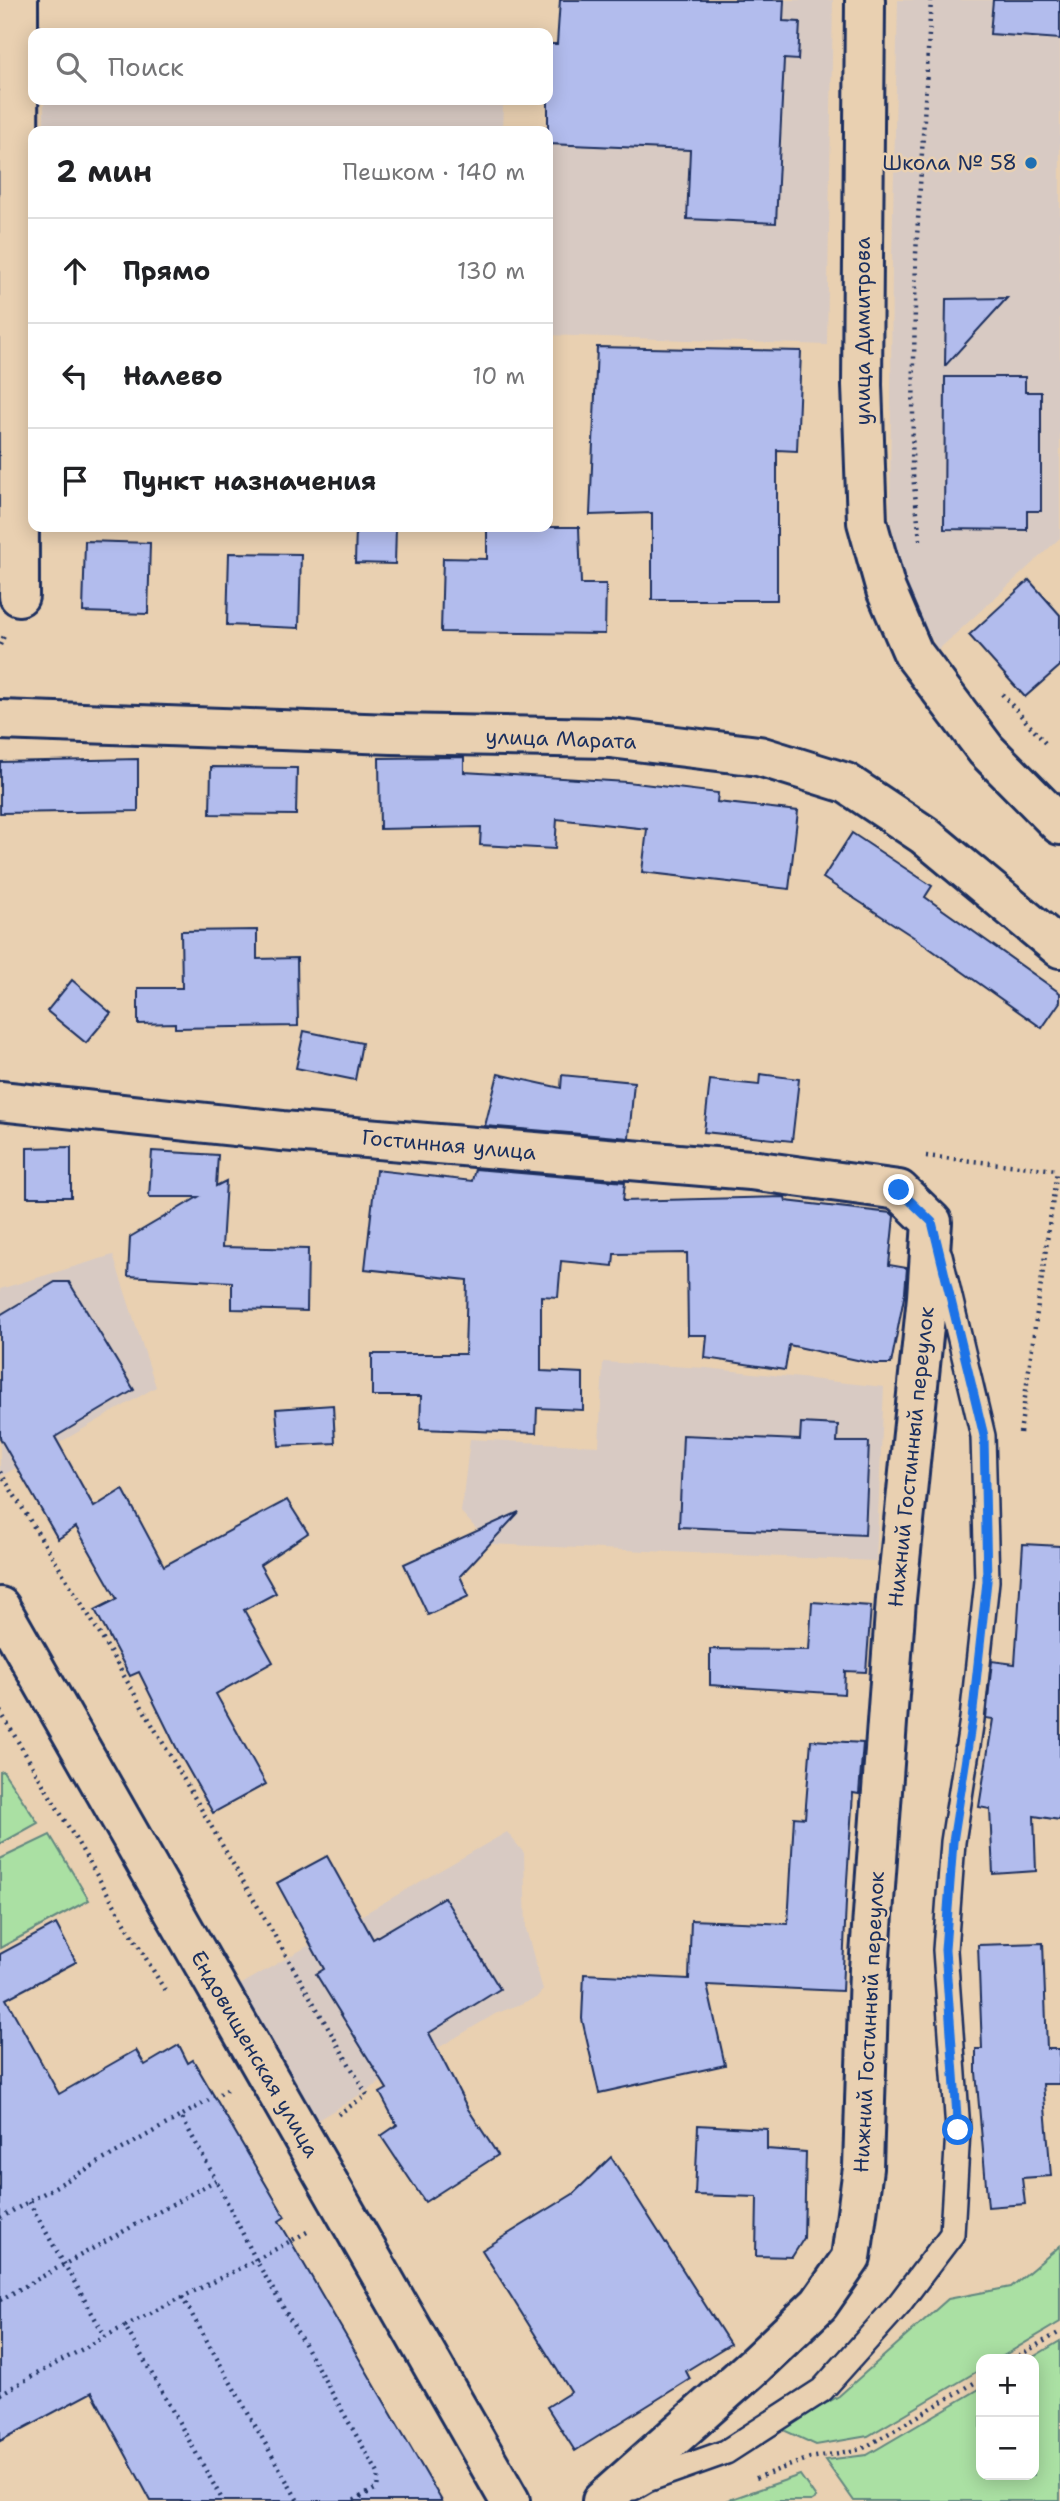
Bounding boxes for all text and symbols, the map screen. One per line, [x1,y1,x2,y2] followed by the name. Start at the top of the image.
[28,28,553,105] search box
[52,48,90,86] icon: search
[108,49,184,84] text: Поиск
[882,149,1017,177] place label: Школа № 58
[56,151,152,192] text: 2 мин
[1023,155,1039,171] marker: Школа № 58
[343,157,525,187] text: Пешком · 140 m
[849,237,877,425] street label: улица Димитрова
[56,252,94,290] icon: ahead
[123,253,211,288] text: Прямо
[457,256,525,286] text: 130 m
[56,357,94,395] icon: left
[123,358,223,393] text: Налево
[472,361,525,391] text: 10 m
[56,462,94,500] icon: arrive
[123,463,376,498] text: Пункт назначения
[485,722,637,756] street label: улица Марата
[361,1123,537,1167] street label: Гостинная улица
[883,1174,914,1205] route end
[881,1305,941,1609] street label: Нижний Гостинный переулок
[847,1870,891,2174] street label: Нижний Гостинный переулок
[184,1946,326,2162] street label: Ендовищенская улица
[942,2114,973,2145] route start
[976,2354,1039,2480] map controls
[976,2354,1039,2417] button: +
[976,2417,1039,2480] button: −

